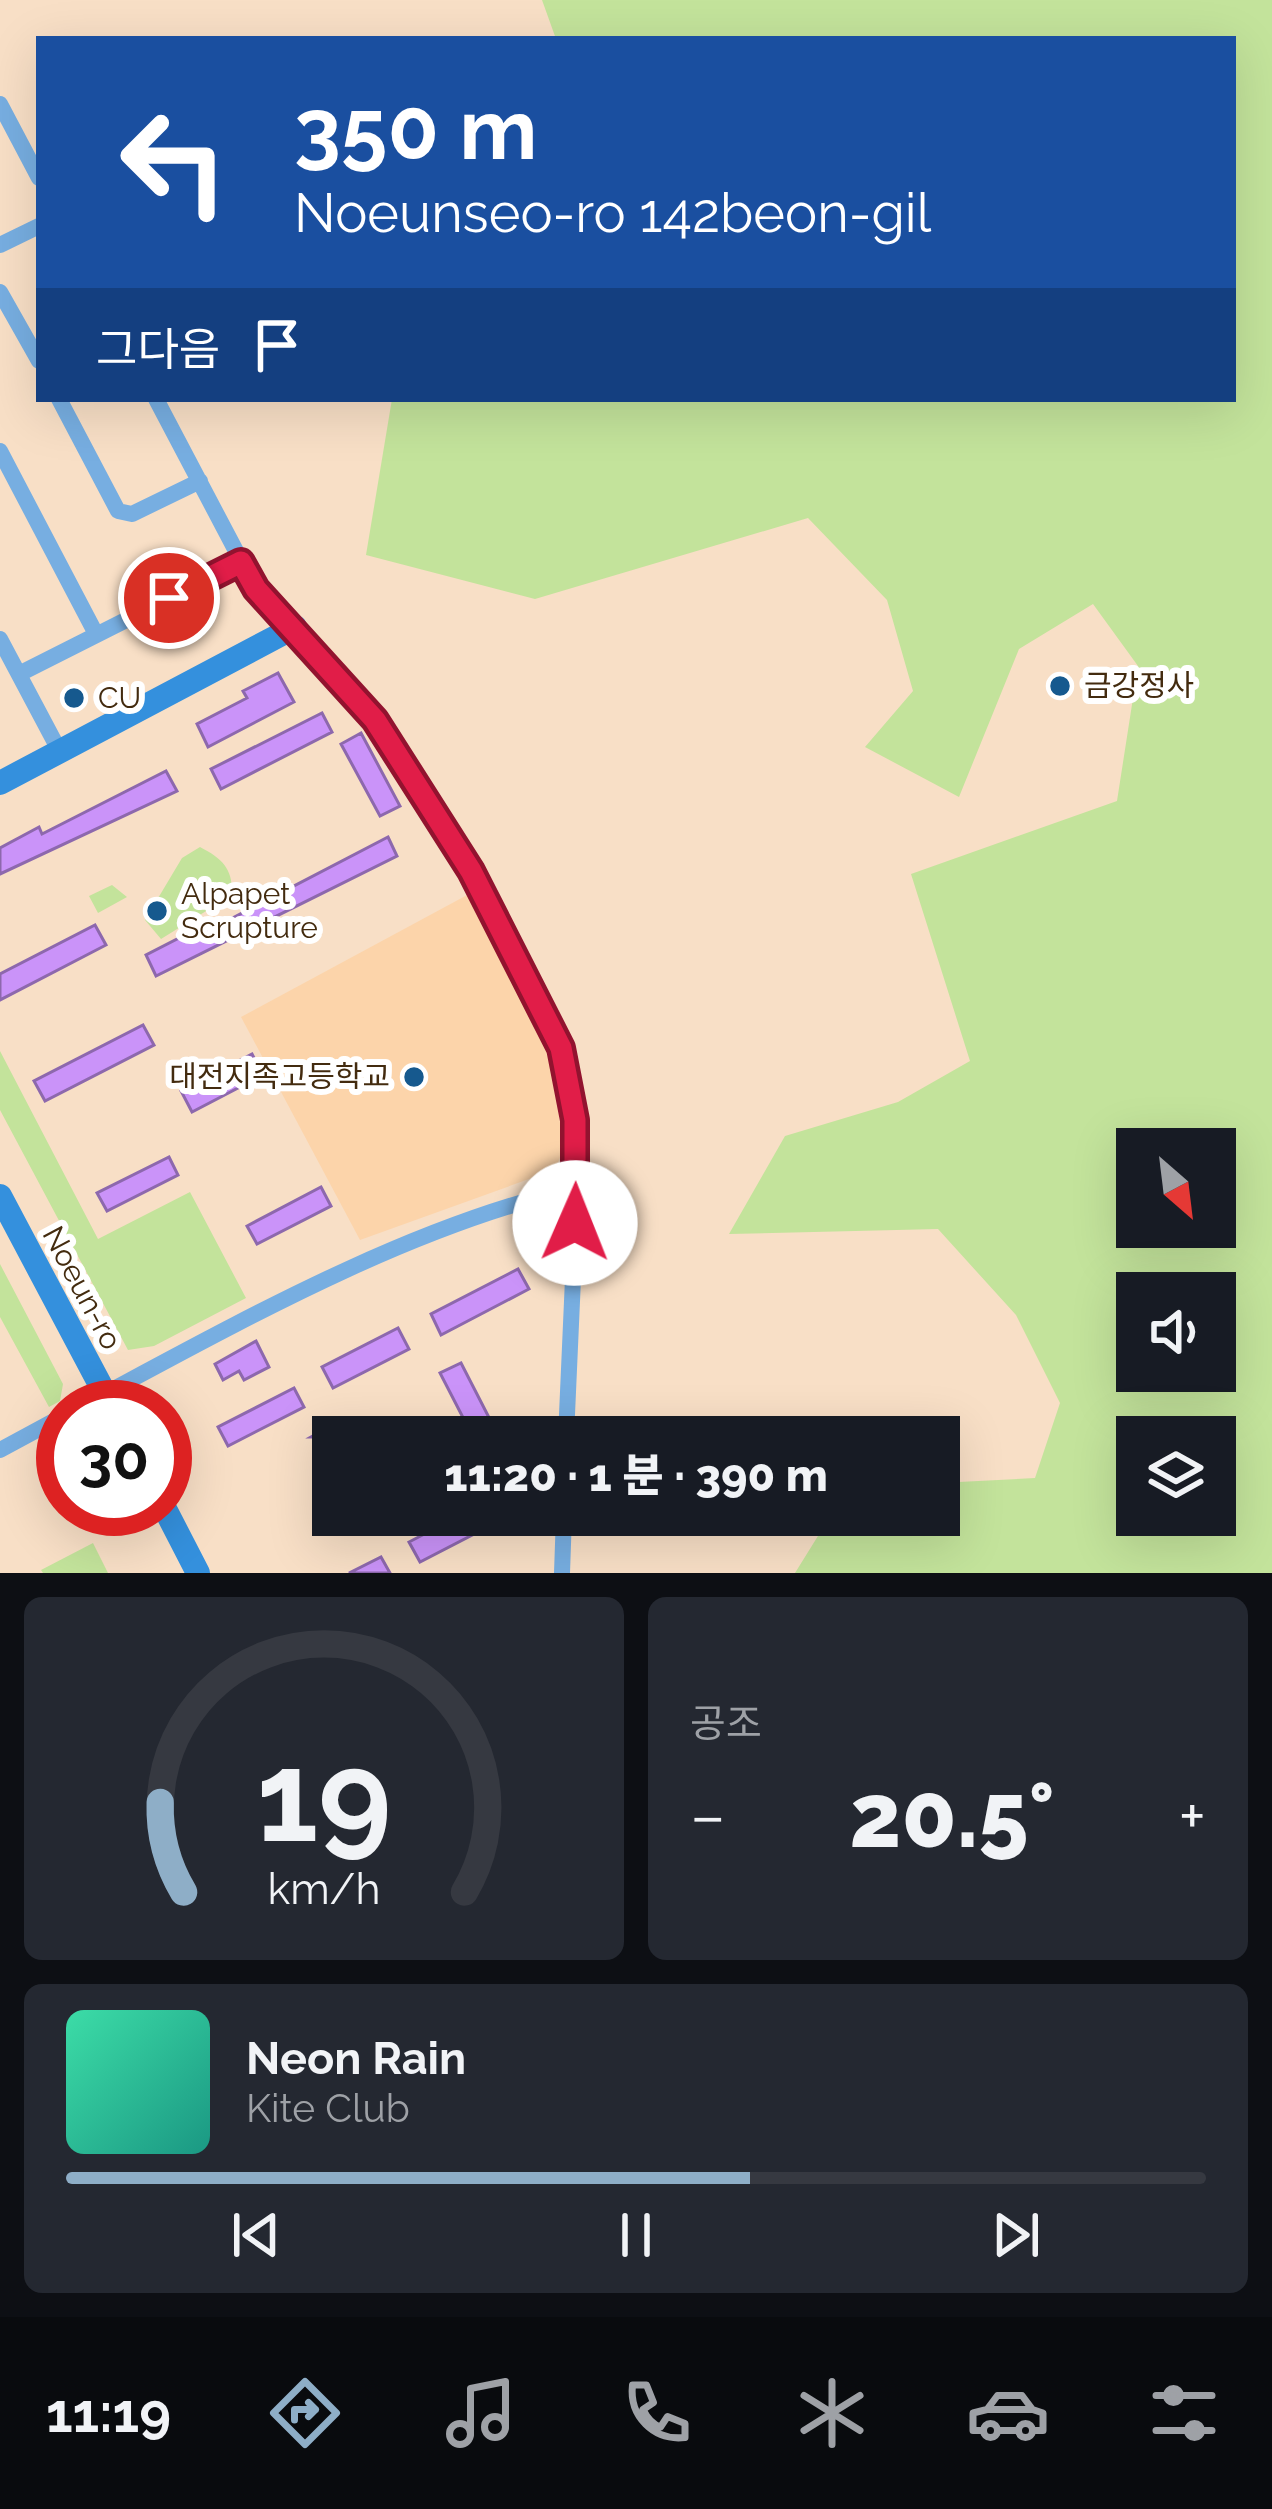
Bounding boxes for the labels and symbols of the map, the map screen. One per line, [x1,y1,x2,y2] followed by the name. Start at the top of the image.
[118,547,220,649] pin
[1084,668,1194,703] place label: 금강정사
[1047,673,1073,699] marker: 금강정사
[98,680,141,715] place label: CU
[61,685,87,711] marker: CU
[181,876,318,945] place label: Alpapet Scrupture
[144,898,170,924] marker: Alpapet Scrupture
[169,1059,390,1094] place label: 대전지족고등학교
[401,1064,427,1090] marker: 대전지족고등학교
[1116,1128,1236,1248] north arrow
[512,1160,638,1286] position arrow
[35,1220,129,1355] street label: Noeun-ro
[36,1380,192,1536] speed limit sign: 30

